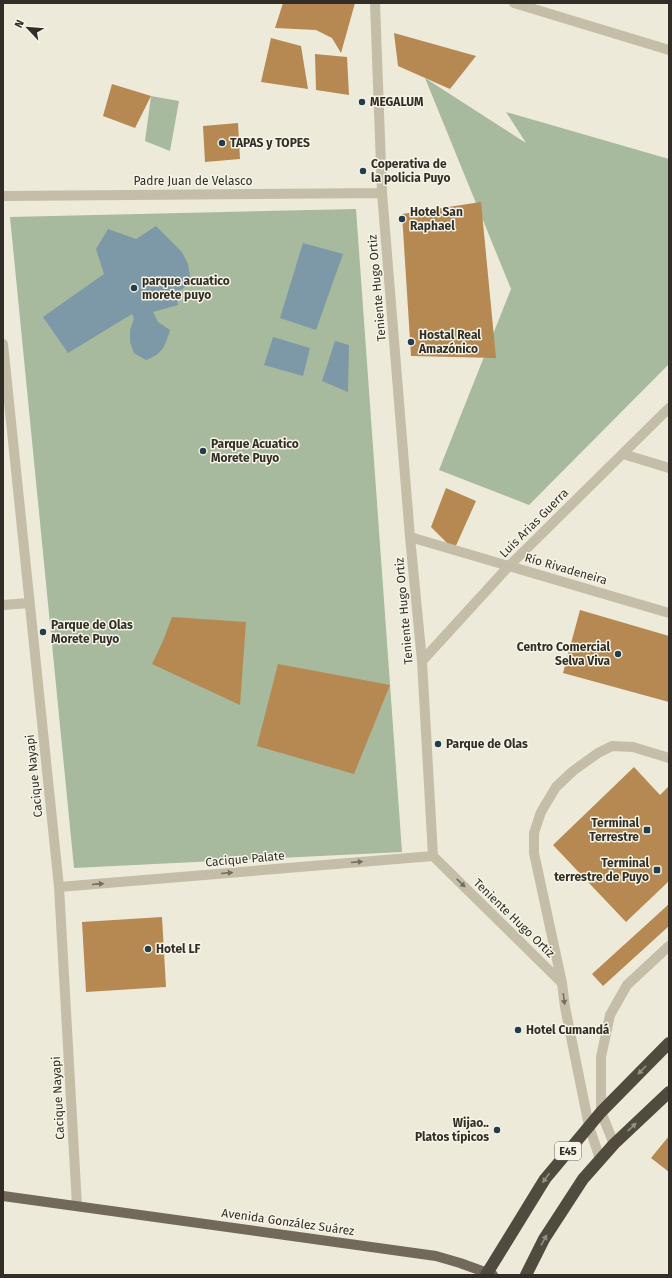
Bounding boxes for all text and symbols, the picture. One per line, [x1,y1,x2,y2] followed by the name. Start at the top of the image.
[8,8,48,48] north arrow
[12,18,27,30] text: N
[370,95,424,109] place label: MEGALUM
[357,97,367,107] marker: MEGALUM
[230,136,310,150] place label: TAPAS y TOPES
[217,138,227,148] marker: TAPAS y TOPES
[371,157,450,185] place label: Coperativa de la policia Puyo
[358,166,368,176] marker: Coperativa de la policia Puyo
[133,174,253,188] street label: Padre Juan de Velasco
[410,205,463,233] place label: Hotel San Raphael
[397,214,407,224] marker: Hotel San Raphael
[365,234,389,342] street label: Teniente Hugo Ortiz
[142,274,230,302] place label: parque acuatico morete puyo
[129,283,139,293] marker: parque acuatico morete puyo
[418,328,481,356] place label: Hostal Real Amazónico
[406,337,416,347] marker: Hostal Real Amazónico
[211,437,299,465] place label: Parque Acuatico Morete Puyo
[198,446,208,456] marker: Parque Acuatico Morete Puyo
[497,486,571,560] street label: Luis Arias Guerra
[523,551,609,587] street label: Río Rivadeneira
[392,557,416,665] street label: Teniente Hugo Ortiz
[51,618,133,646] place label: Parque de Olas Morete Puyo
[38,627,48,637] marker: Parque de Olas Morete Puyo
[517,640,610,668] place label: Centro Comercial Selva Viva
[613,649,623,659] marker: Centro Comercial Selva Viva
[23,734,45,818] street label: Cacique Nayapi
[446,737,528,751] place label: Parque de Olas
[433,739,443,749] marker: Parque de Olas
[589,816,639,844] place label: Terminal Terrestre
[642,825,652,835] marker: Terminal Terrestre
[205,849,285,869] street label: Cacique Palate
[554,856,649,884] place label: Terminal terrestre de Puyo
[351,859,363,866] one-way arrow
[652,865,662,875] marker: Terminal terrestre de Puyo
[221,870,233,877] one-way arrow
[471,876,557,960] street label: Teniente Hugo Ortiz
[456,878,466,888] one-way arrow
[92,881,104,888] one-way arrow
[156,942,201,956] place label: Hotel LF
[143,944,153,954] marker: Hotel LF
[561,993,567,1005] one-way arrow
[526,1023,610,1037] place label: Hotel Cumandá
[513,1025,523,1035] marker: Hotel Cumandá
[49,1056,67,1140] street label: Cacique Nayapi
[637,1065,647,1075] one-way arrow
[415,1116,489,1144] place label: Wijao.. Platos típicos
[626,1123,637,1132] one-way arrow
[492,1125,502,1135] marker: Wijao.. Platos típicos
[555,1142,581,1160] road number: E45
[542,1173,551,1184] one-way arrow
[221,1206,355,1238] street label: Avenida González Suárez
[540,1235,547,1246] one-way arrow

